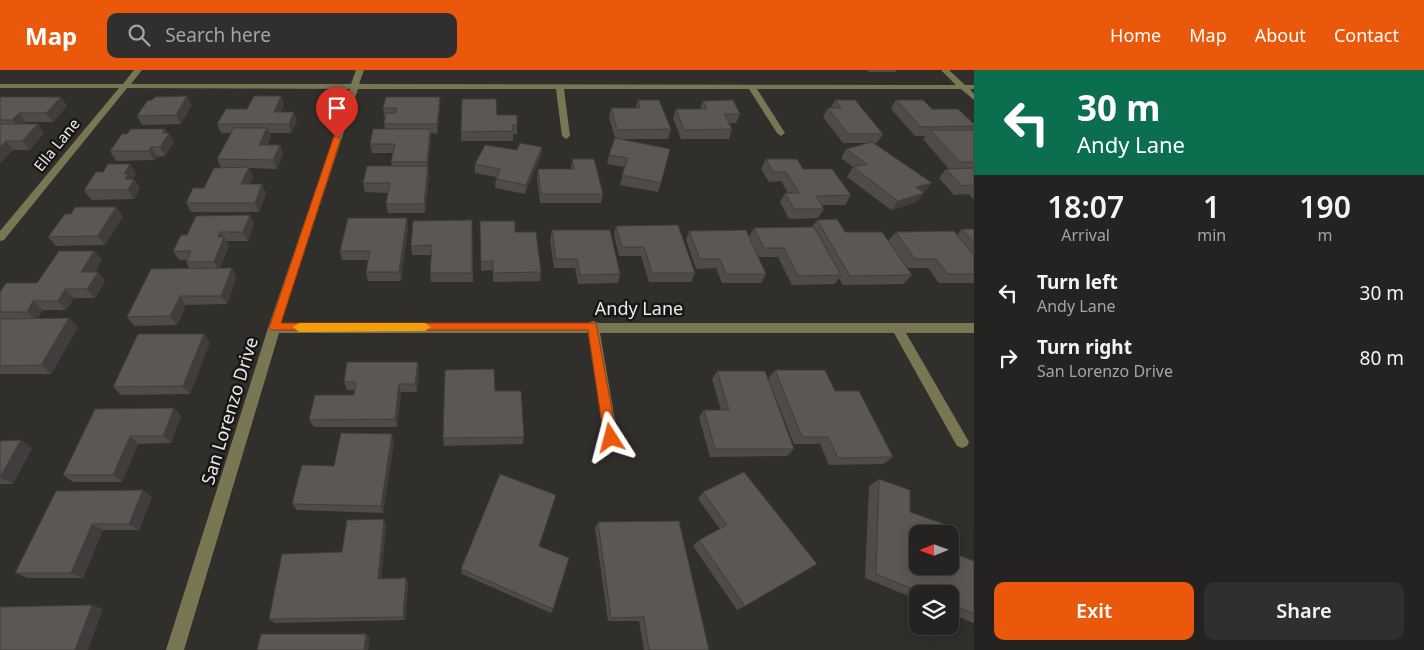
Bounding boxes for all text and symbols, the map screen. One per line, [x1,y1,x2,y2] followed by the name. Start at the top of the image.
[107,13,457,58] search box
[25,19,77,52] text: Map
[125,21,153,49] icon: search
[165,22,271,48] text: Search here
[1110,23,1161,47] text: Home
[1189,23,1227,47] text: Map
[1255,23,1306,47] text: About
[1334,23,1399,47] text: Contact
[1077,84,1160,131] text: 30 m
[316,87,358,138] pin
[994,90,1059,155] icon: left
[323,94,351,122] icon: arrive
[29,114,84,175] street label: Ella Lane
[1077,129,1185,159] text: Andy Lane
[1047,186,1124,227] text: 18:07
[1203,186,1220,227] text: 1
[1299,186,1351,227] text: 190
[1061,224,1110,246] text: Arrival
[1197,224,1226,246] text: min
[1318,224,1333,246] text: m
[1037,269,1118,295] text: Turn left
[994,279,1022,307] icon: left
[1360,280,1404,306] text: 30 m
[1037,295,1116,317] text: Andy Lane
[595,296,683,320] street label: Andy Lane
[195,334,263,487] street label: San Lorenzo Drive
[1037,334,1132,360] text: Turn right
[994,344,1022,372] icon: right
[1360,345,1404,371] text: 80 m
[1037,360,1173,382] text: San Lorenzo Drive
[584,411,636,463] position arrow
[909,525,959,575] north arrow
[909,525,959,635] map controls
[994,582,1194,640] button: Exit
[1204,582,1404,640] button: Share
[909,585,959,635] button: layers

